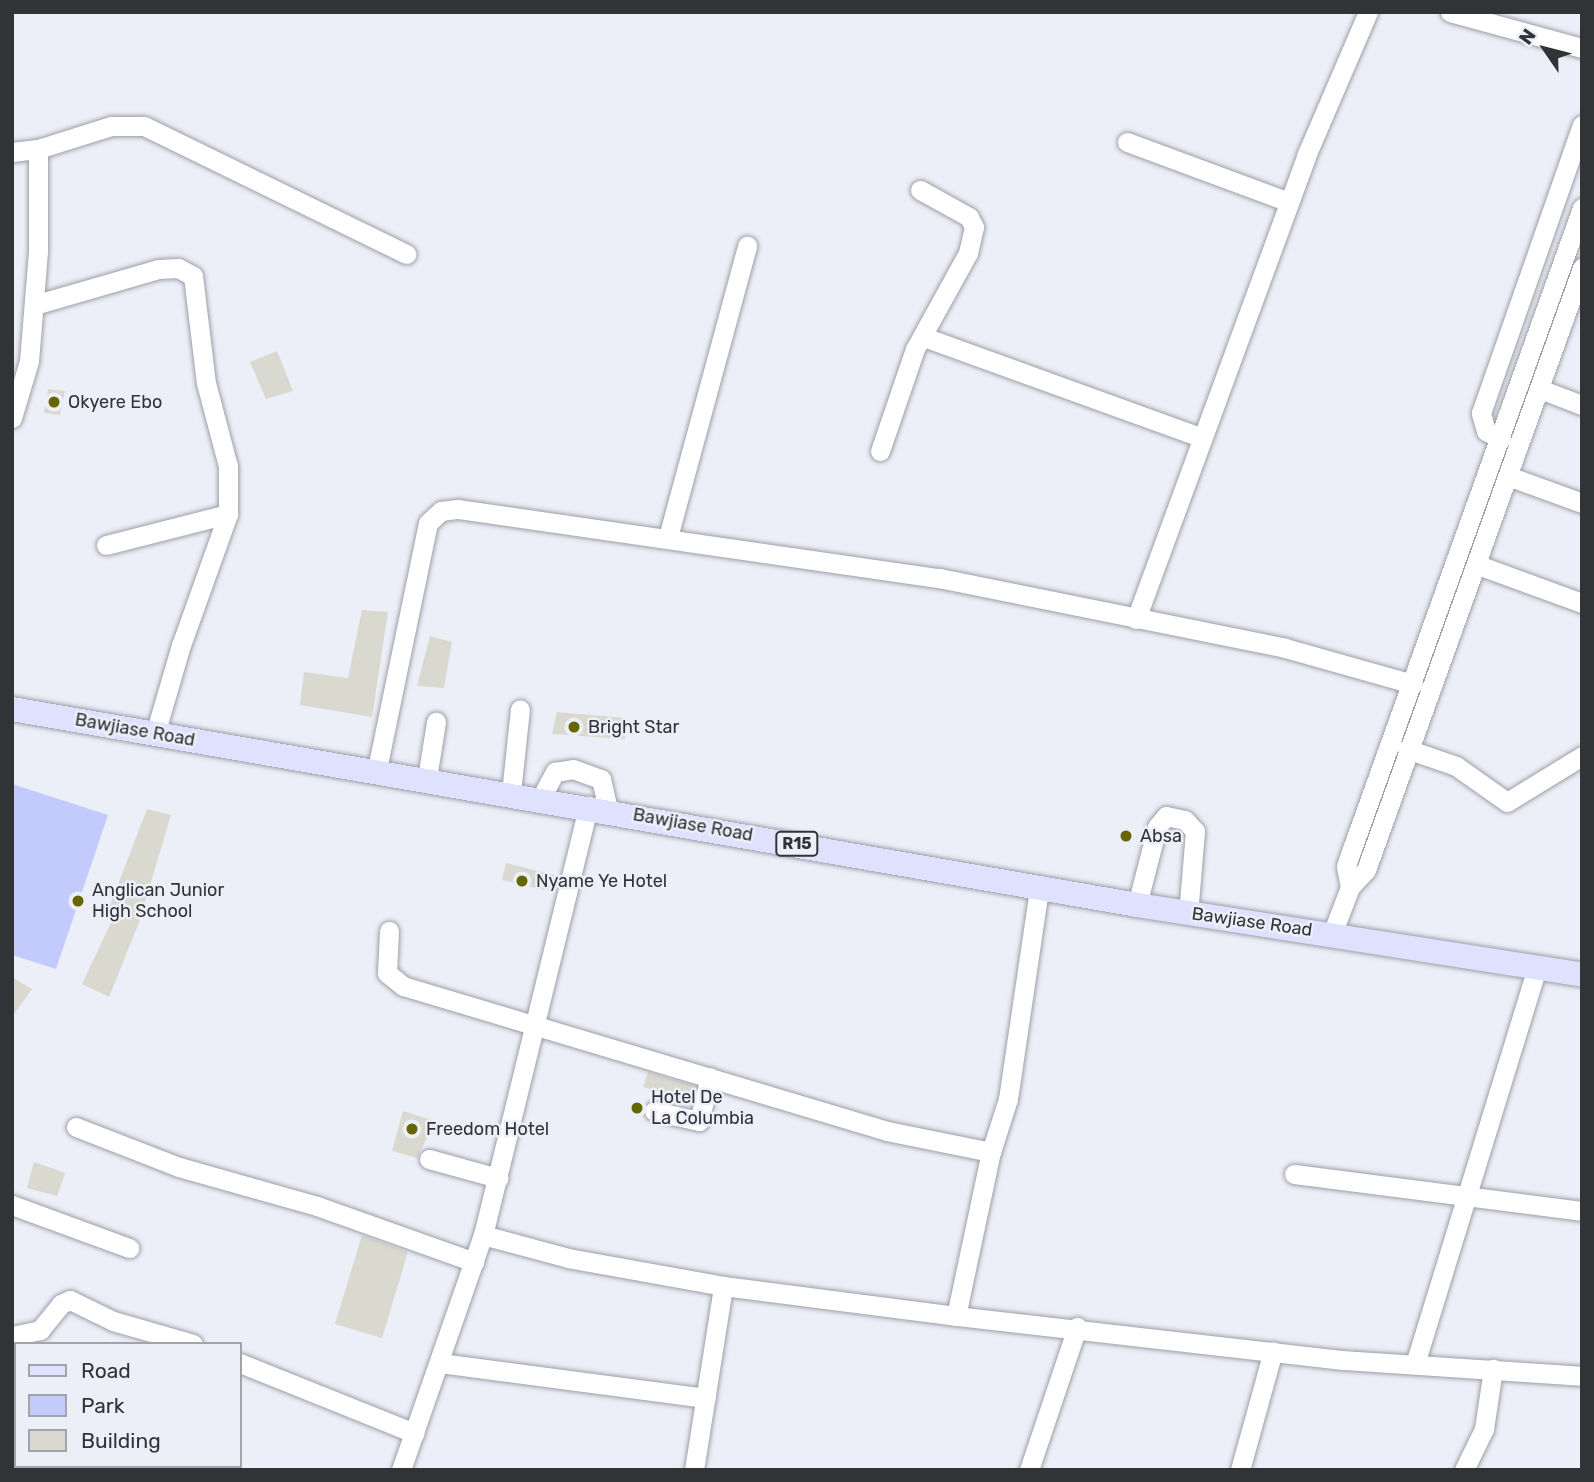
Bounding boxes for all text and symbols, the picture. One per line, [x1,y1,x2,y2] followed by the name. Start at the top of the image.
[1510,14,1580,84] north arrow
[1514,24,1541,49] text: N
[68,391,162,413] place label: Okyere Ebo
[46,394,62,410] marker: Okyere Ebo
[73,709,197,751] street label: Bawjiase Road
[588,716,679,738] place label: Bright Star
[566,719,582,735] marker: Bright Star
[631,804,755,846] street label: Bawjiase Road
[1140,825,1182,847] place label: Absa
[1118,828,1134,844] marker: Absa
[774,832,820,856] road number: R15
[536,870,668,892] place label: Nyame Ye Hotel
[514,873,530,889] marker: Nyame Ye Hotel
[92,880,224,922] place label: Anglican Junior High School
[70,893,86,909] marker: Anglican Junior High School
[1190,903,1314,941] street label: Bawjiase Road
[651,1087,754,1130] place label: Hotel De La Columbia
[629,1100,645,1116] marker: Hotel De La Columbia
[426,1118,549,1140] place label: Freedom Hotel
[404,1121,420,1137] marker: Freedom Hotel
[14,1342,242,1468] legend
[81,1358,131,1383] text: Road
[81,1393,125,1418] text: Park
[81,1428,161,1453] text: Building

